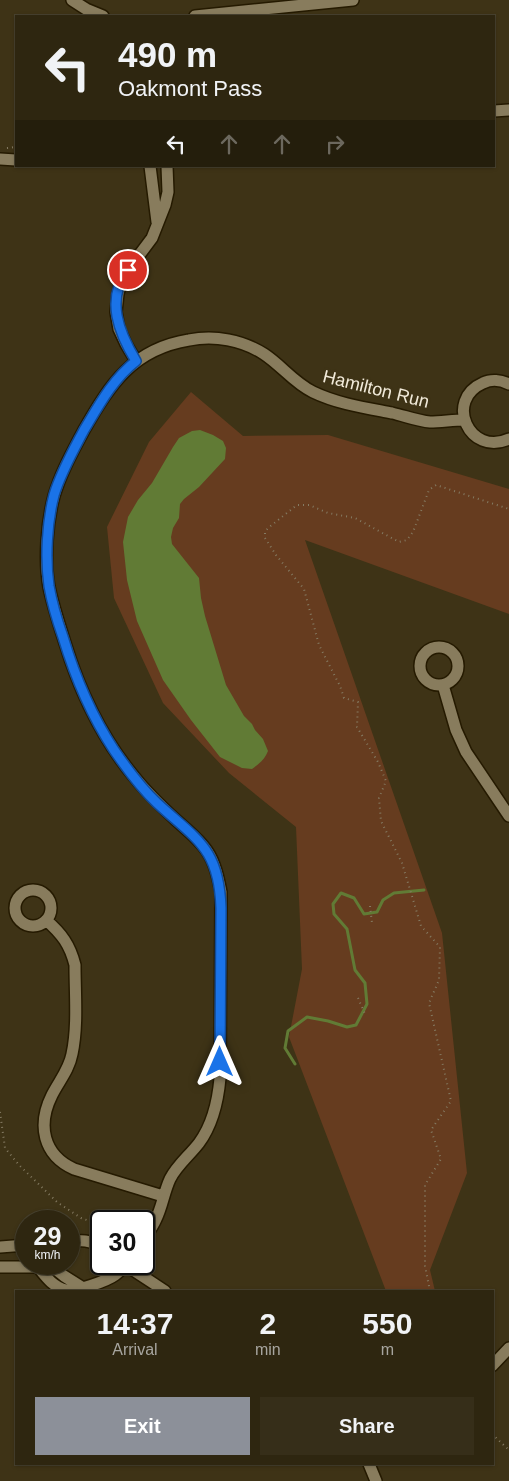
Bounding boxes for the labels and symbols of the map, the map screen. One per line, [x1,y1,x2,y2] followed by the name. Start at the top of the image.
[107,249,149,291] pin
[321,366,431,412] street label: Hamilton Run
[193,1035,245,1087] position arrow
[90,1210,155,1275] speed limit sign: 30

